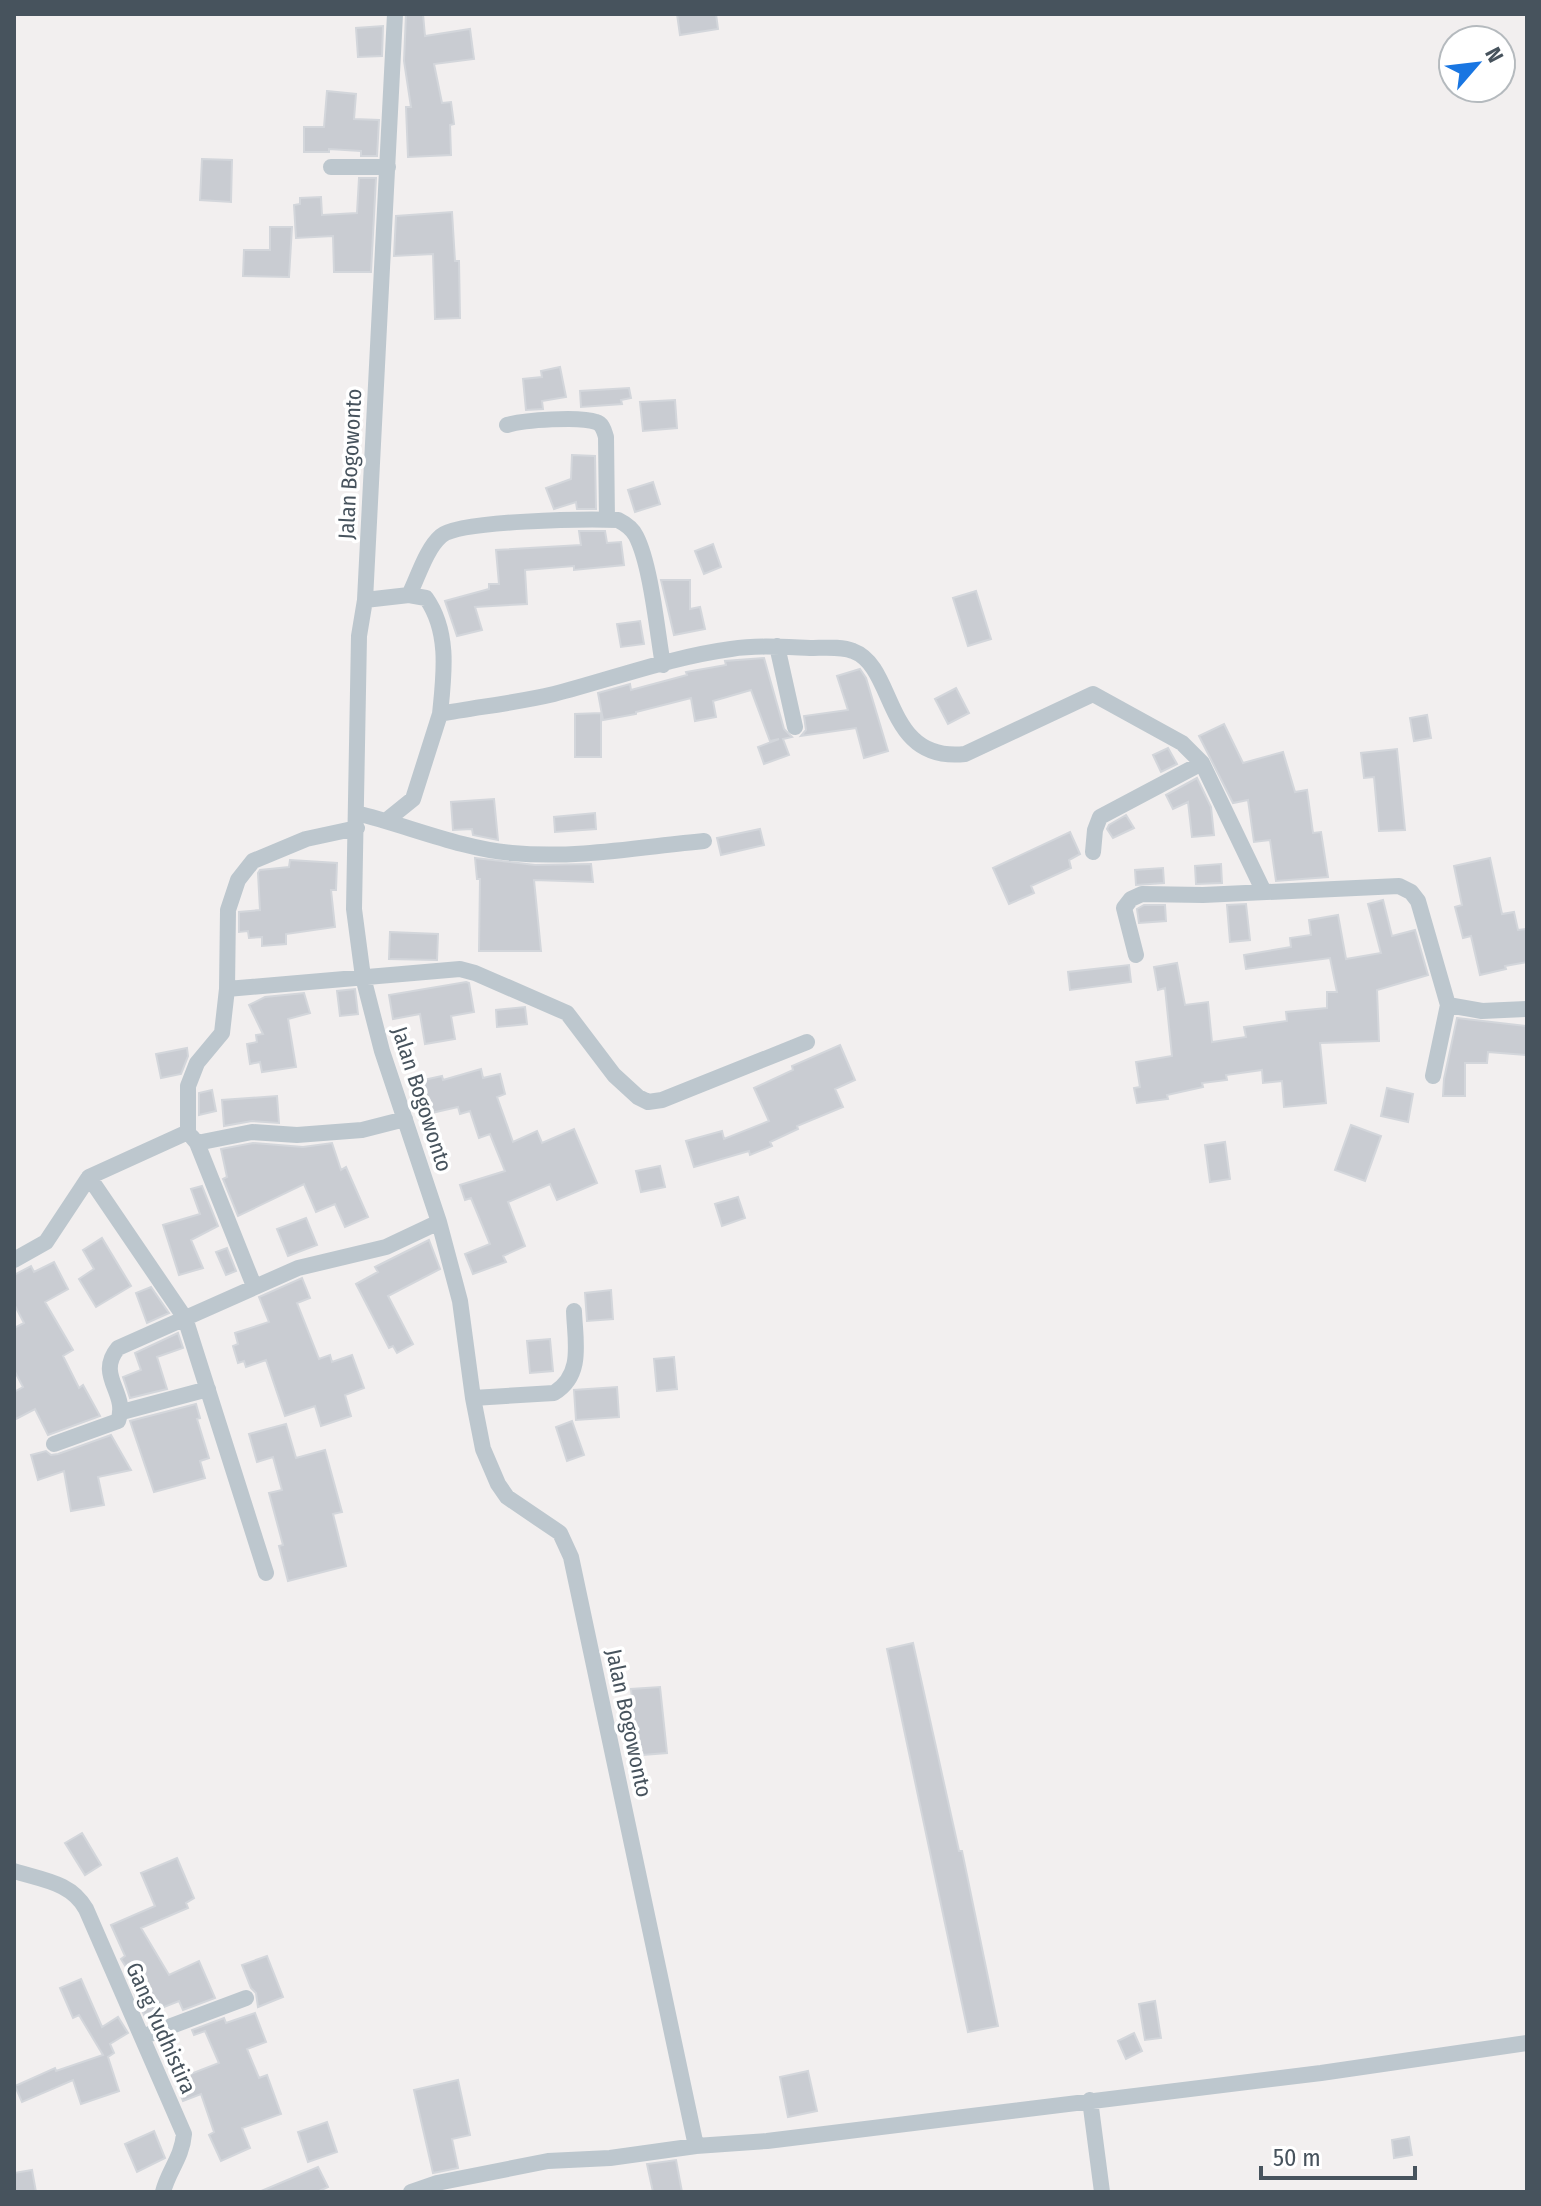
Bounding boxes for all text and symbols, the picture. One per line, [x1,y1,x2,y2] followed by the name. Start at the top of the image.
[1437,24,1517,104] north arrow
[1479,43,1509,67] text: N
[333,388,367,540] street label: Jalan Bogowonto
[386,1023,458,1175] street label: Jalan Bogowonto
[600,1646,658,1800] street label: Jalan Bogowonto
[120,1958,202,2098] street label: Gang Yudhistira
[1261,2130,1415,2180] scale bar
[1273,2144,1321,2172] text: 50 m

